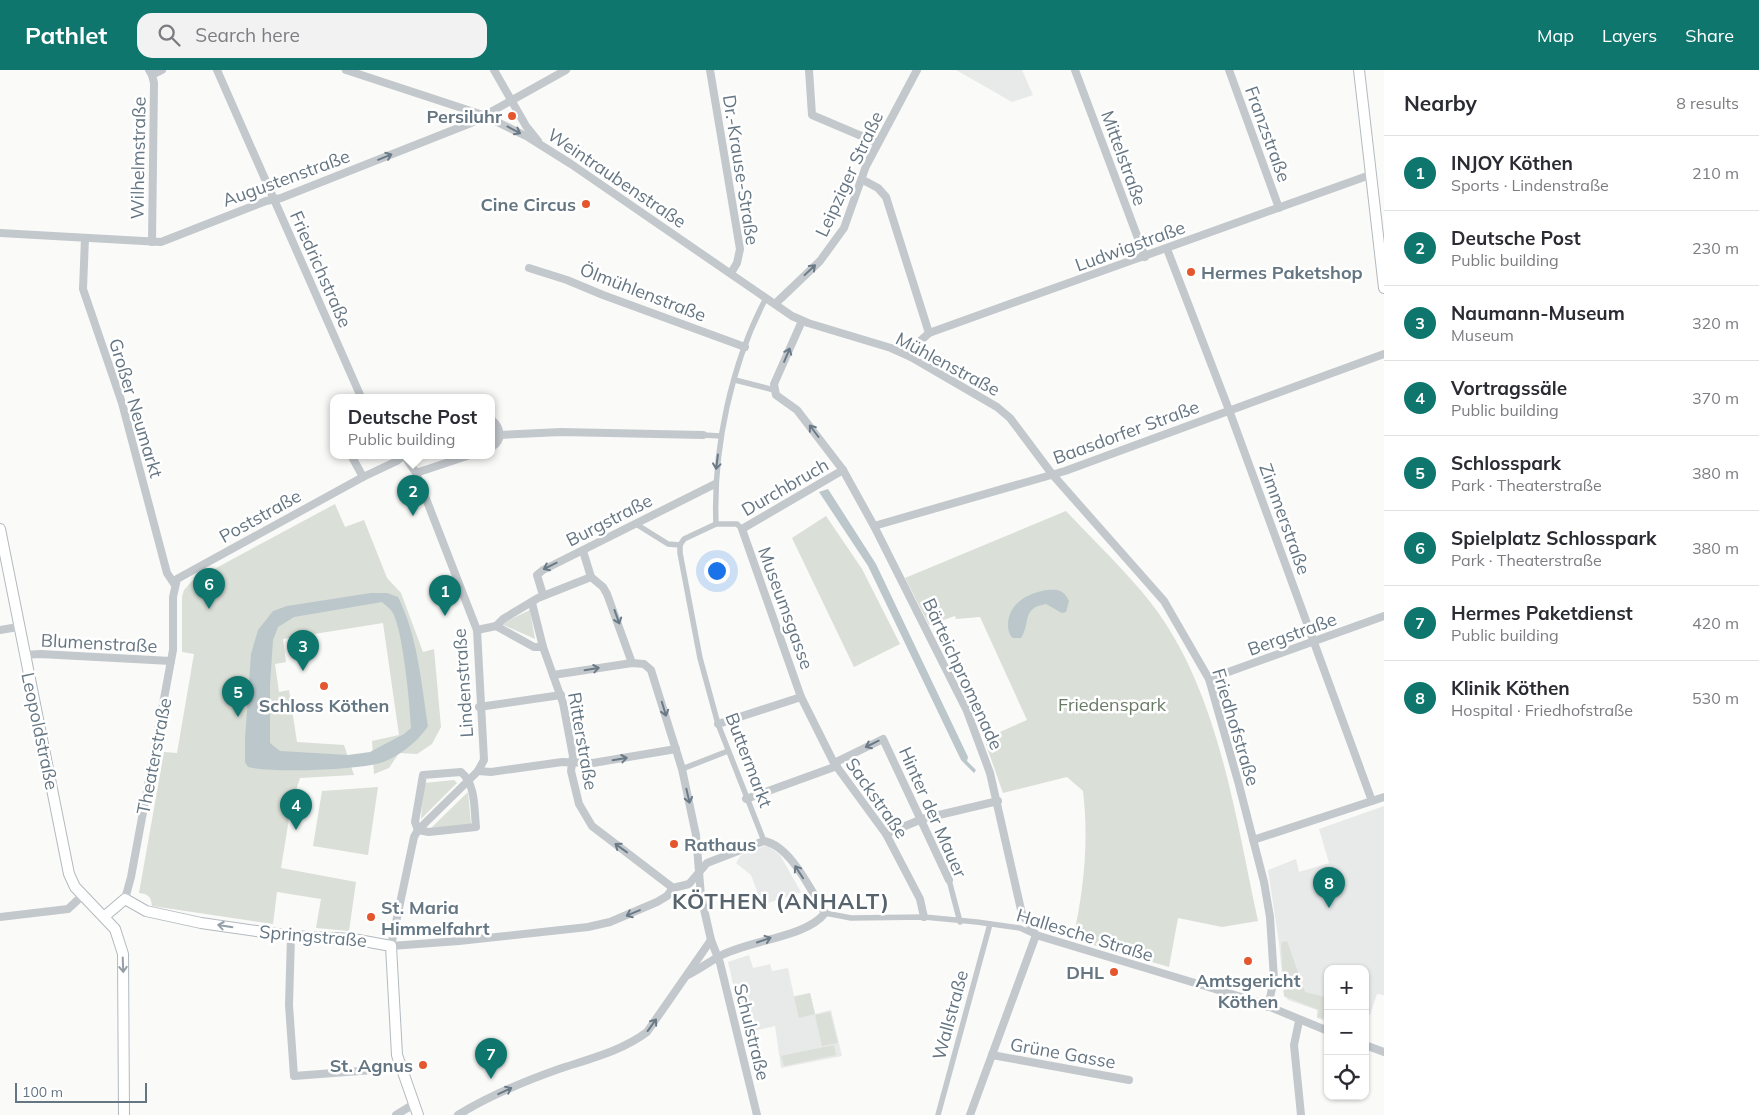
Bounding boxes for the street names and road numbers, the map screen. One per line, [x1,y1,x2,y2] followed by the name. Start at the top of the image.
[1240,83,1296,185] street label: Franzstraße
[718,93,764,247] street label: Dr.-Krause-Straße
[125,97,151,219] street label: Wilhelmstraße
[1096,107,1152,209] street label: Mittelstraße
[810,108,888,240] street label: Leipziger Straße
[543,123,691,233] street label: Weintraubenstraße
[219,144,353,212] street label: Augustenstraße
[285,207,357,331] street label: Friedrichstraße
[1072,215,1188,277] street label: Ludwigstraße
[577,257,709,327] street label: Ölmühlenstraße
[892,327,1004,401] street label: Mühlenstraße
[104,336,168,480] street label: Großer Neumarkt
[1050,395,1202,469] street label: Baasdorfer Straße
[737,453,833,521] street label: Durchbruch
[1254,460,1316,578] street label: Zimmerstraße
[215,484,305,548] street label: Poststraße
[562,489,656,551] street label: Burgstraße
[753,543,819,673] street label: Museumsgasse
[918,594,1008,754] street label: Bärteichpromenade
[1244,607,1340,661] street label: Bergstraße
[40,628,158,658] street label: Blumenstraße
[448,628,478,738] street label: Lindenstraße
[1207,665,1265,789] street label: Friedhofstraße
[16,670,64,792] street label: Leopoldstraße
[563,690,603,792] street label: Ritterstraße
[131,696,177,816] street label: Theaterstraße
[720,709,778,811] street label: Buttermarkt
[894,743,972,881] street label: Hinter der Mauer
[841,753,913,843] street label: Sackstraße
[1014,903,1156,967] street label: Hallesche Straße
[258,920,368,952] street label: Springstraße
[927,968,973,1062] street label: Wallstraße
[729,981,775,1083] street label: Schulstraße
[1008,1032,1118,1074] street label: Grüne Gasse

